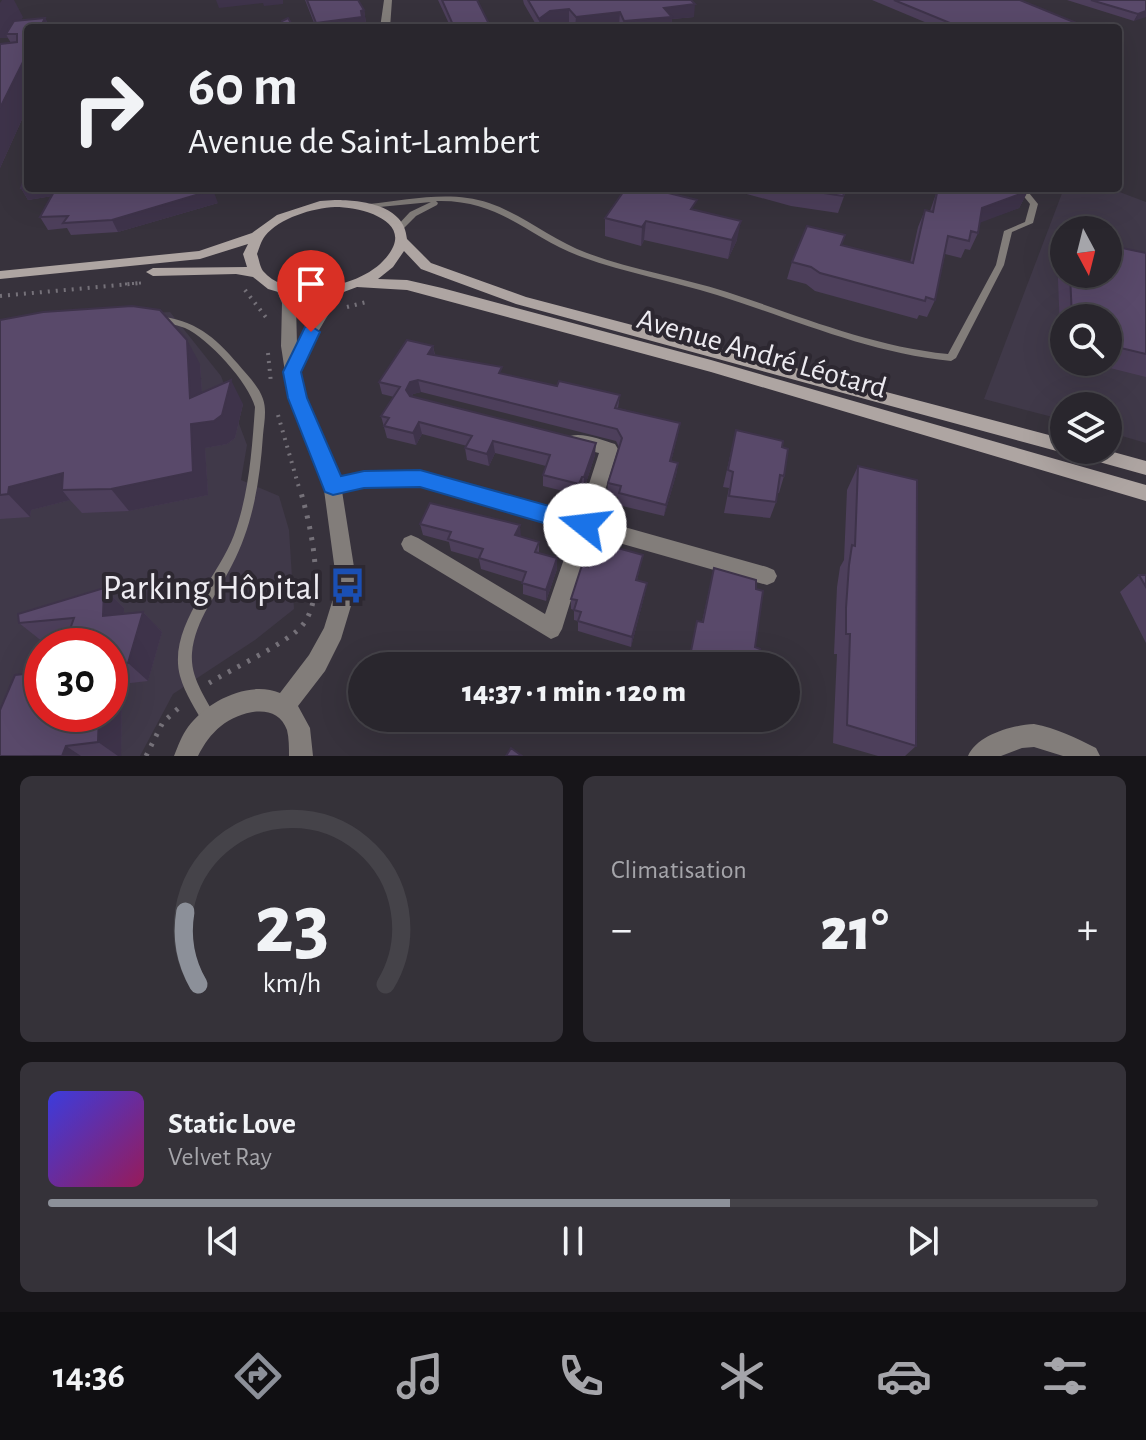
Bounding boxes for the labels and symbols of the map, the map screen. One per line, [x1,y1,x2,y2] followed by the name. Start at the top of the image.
[1050,216,1122,288] north arrow
[277,250,345,332] pin
[634,304,890,404] street label: Avenue André Léotard
[543,483,627,567] position arrow
[328,567,366,605] bus stop icon: Parking Hôpital
[102,570,321,606] place label: Parking Hôpital
[24,628,128,732] speed limit sign: 30

